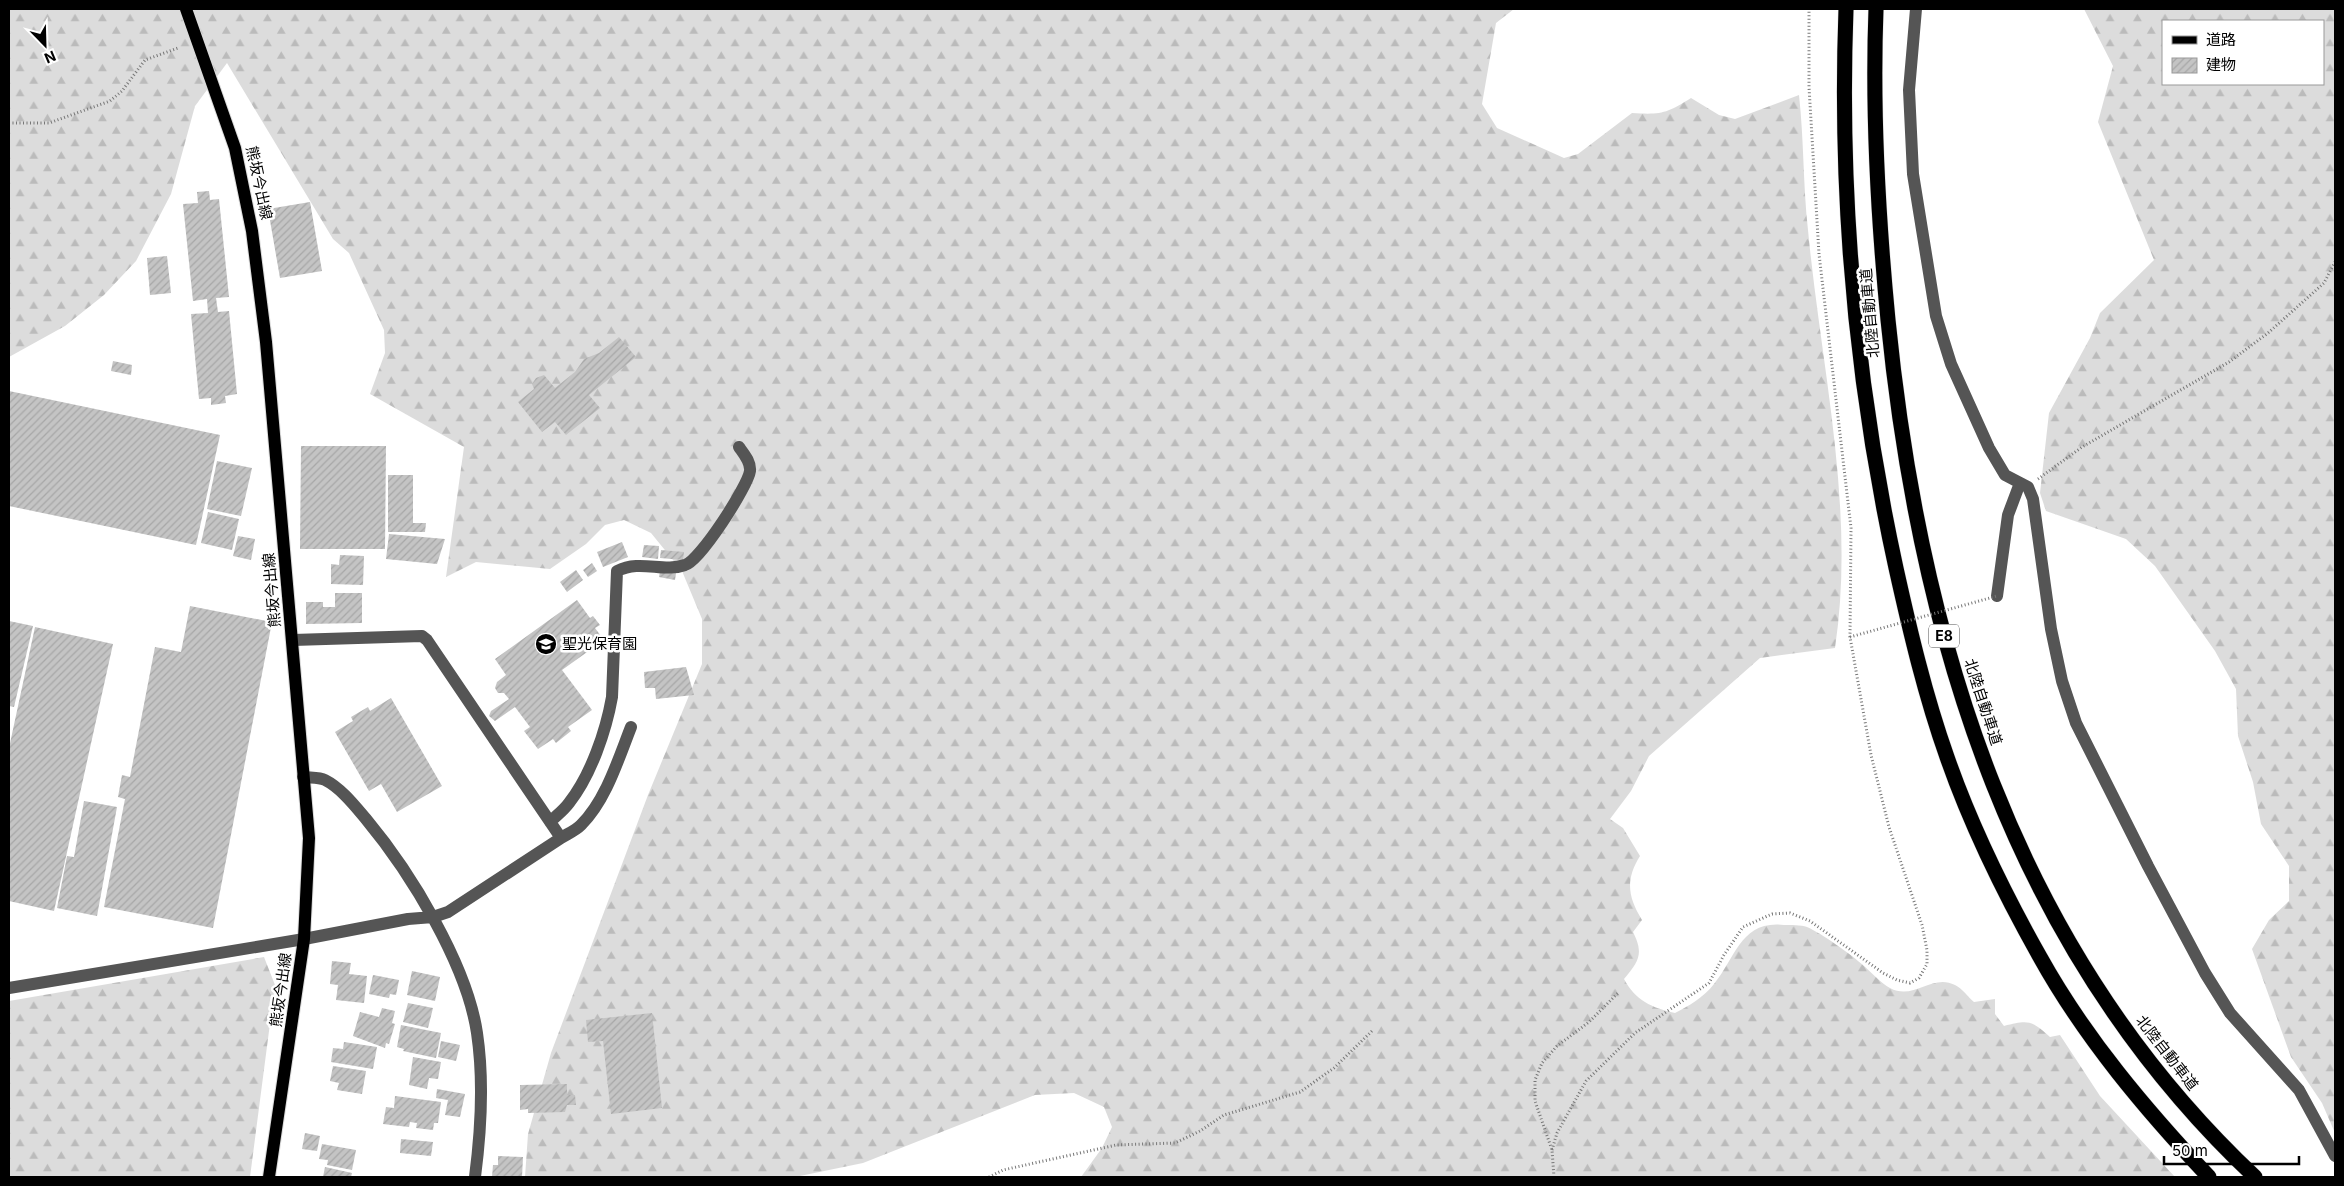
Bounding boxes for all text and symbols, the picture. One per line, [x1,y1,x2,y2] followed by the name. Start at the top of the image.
[20,20,70,70] north arrow
[2162,20,2324,85] legend
[2206,30,2236,49] text: 道路
[42,48,59,67] text: N
[2206,55,2236,74] text: 建物
[242,144,277,222] street label: 熊坂今出線
[1856,267,1883,359] street label: 北陸自動車道
[259,552,284,628] street label: 熊坂今出線
[1929,624,1959,648] road number: E8
[534,632,558,656] school or university icon: 聖光保育園
[562,634,637,653] place label: 聖光保育園
[1961,656,2006,748] street label: 北陸自動車道
[266,951,295,1028] street label: 熊坂今出線
[2132,1011,2203,1094] street label: 北陸自動車道
[2164,1134,2299,1166] scale bar
[2172,1141,2208,1160] text: 50 m

